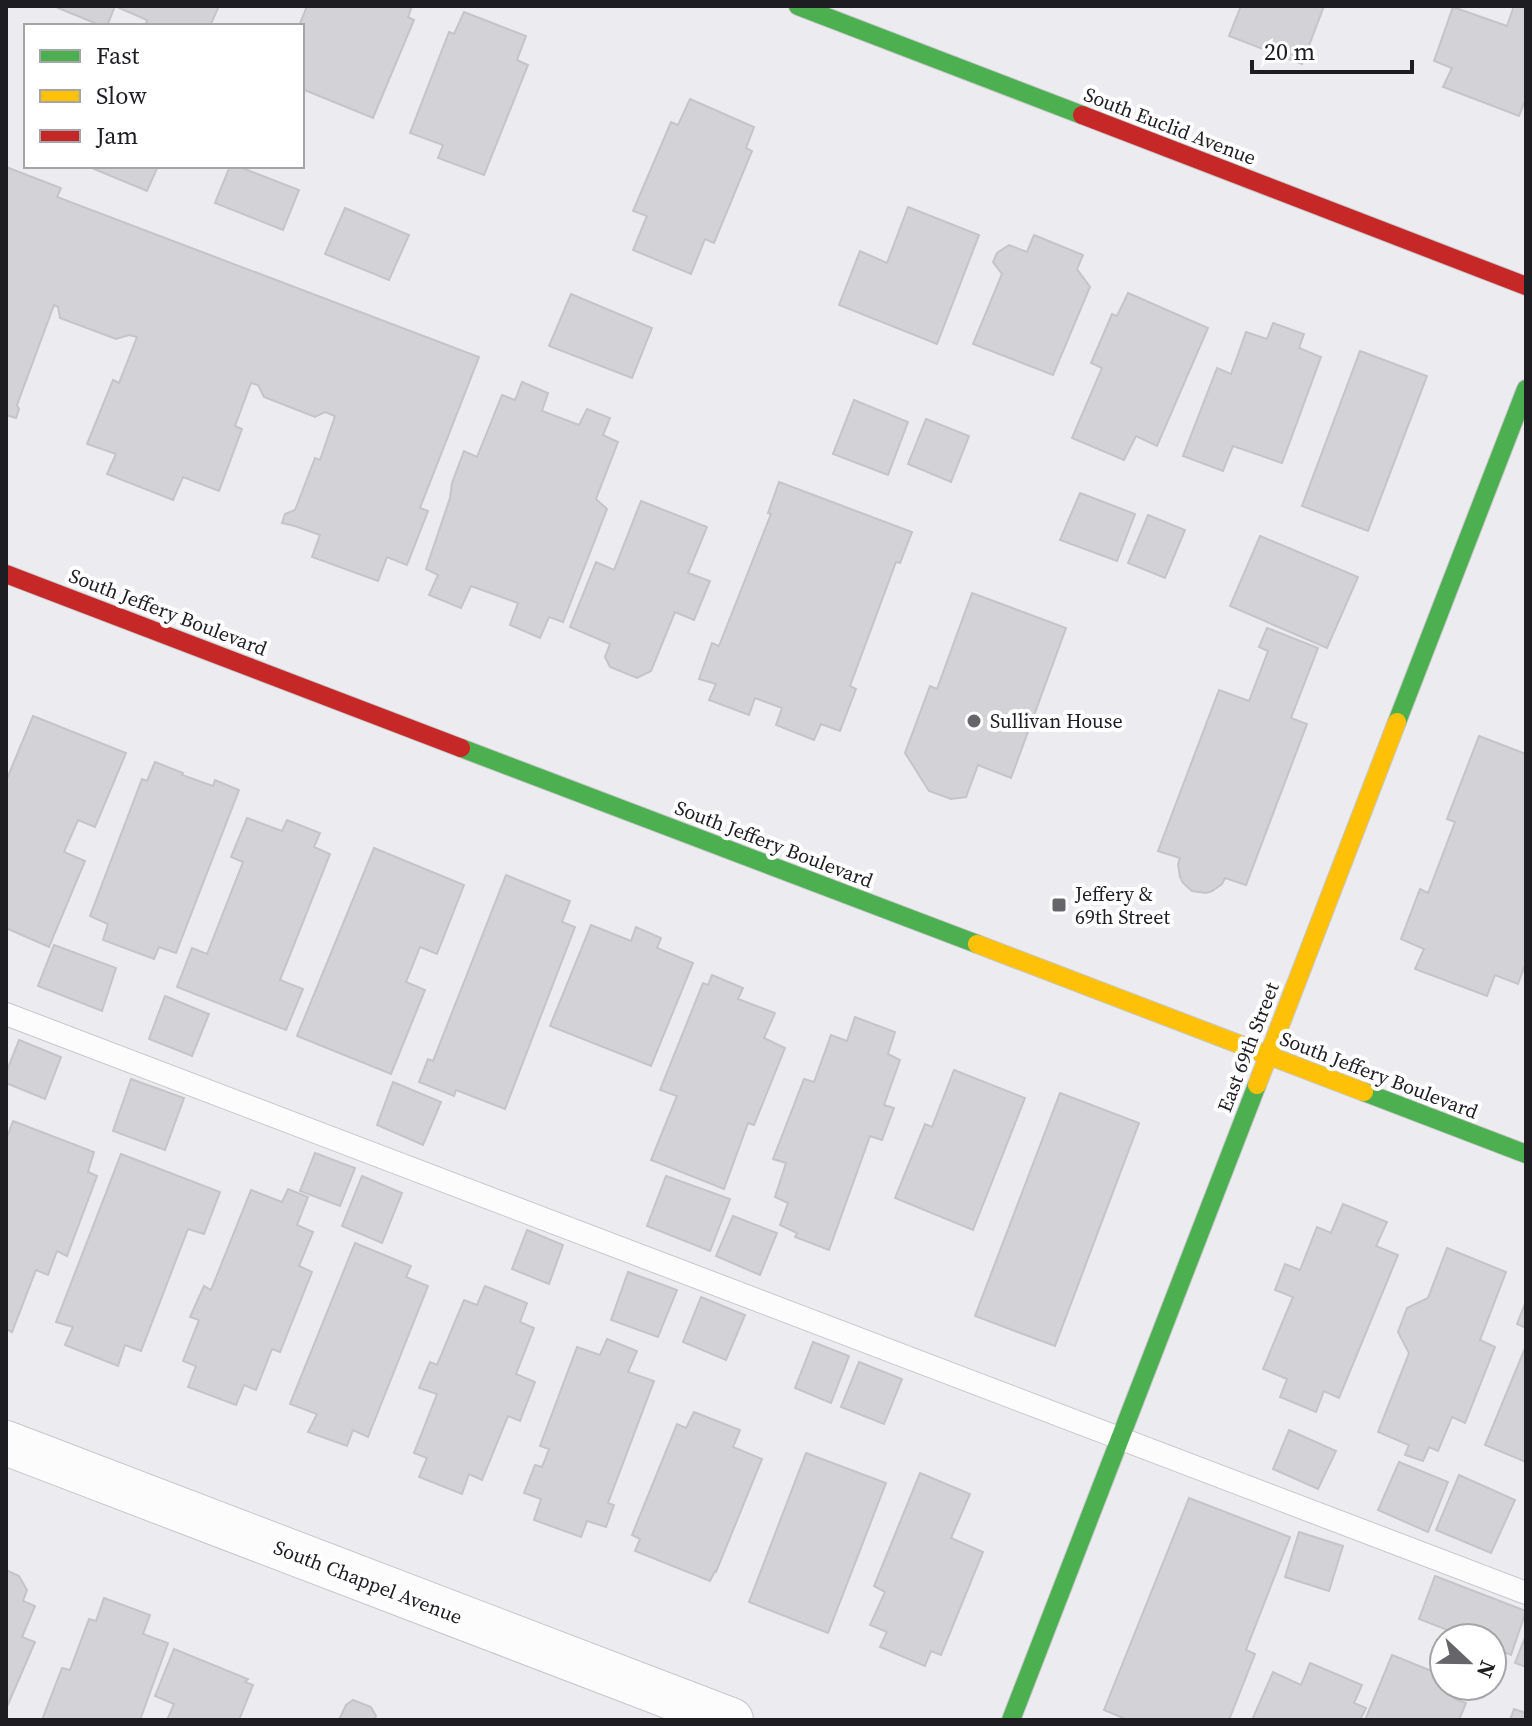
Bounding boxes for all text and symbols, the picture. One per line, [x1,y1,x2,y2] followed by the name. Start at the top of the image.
[24,24,304,168] legend
[1252,24,1412,74] scale bar
[1264,35,1315,68] text: 20 m
[96,39,140,72] text: Fast
[96,79,147,112] text: Slow
[1080,80,1260,172] street label: South Euclid Avenue
[95,119,138,152] text: Jam
[65,561,272,663] street label: South Jeffery Boulevard
[990,707,1123,735] place label: Sullivan House
[965,712,983,730] marker: Sullivan House
[671,793,878,895] street label: South Jeffery Boulevard
[1074,880,1170,931] place label: Jeffery & 69th Street
[1050,896,1068,914] marker: Jeffery & 69th Street
[1210,978,1286,1116] street label: East 69th Street
[1276,1024,1483,1126] street label: South Jeffery Boulevard
[270,1533,466,1631] street label: South Chappel Avenue
[1428,1622,1508,1702] north arrow
[1470,1656,1503,1683] text: N

